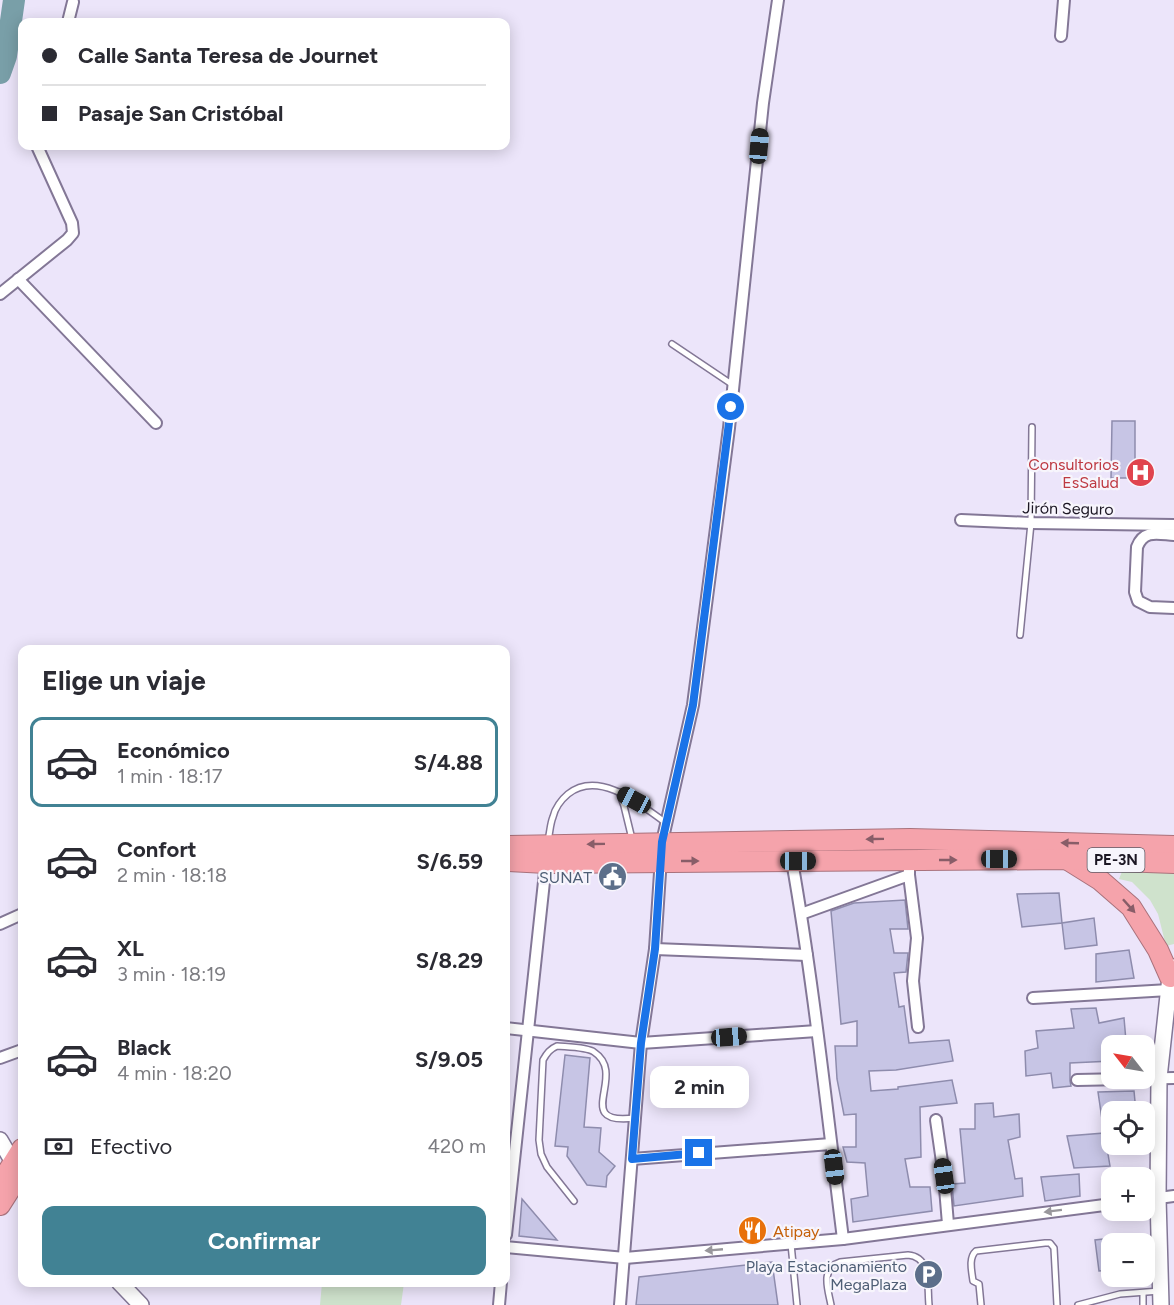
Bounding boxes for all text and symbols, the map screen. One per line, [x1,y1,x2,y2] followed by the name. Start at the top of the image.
[78,42,378,69] text: Calle Santa Teresa de Journet
[78,100,283,127] text: Pasaje San Cristóbal
[748,127,770,165] car
[717,393,744,420] route start
[1028,455,1119,492] place label: Consultorios EsSalud
[1124,457,1156,489] hospital icon: Consultorios EsSalud
[1022,498,1114,519] street label: Jirón Seguro
[42,664,206,697] text: Elige un viaje
[45,735,99,789] icon: car
[117,737,230,764] text: Económico
[414,749,483,776] text: S/4.88
[117,764,223,788] text: 1 min · 18:17
[614,784,654,816] car
[45,834,99,888] icon: car
[866,835,885,844] one-way arrow
[117,836,197,863] text: Confort
[1061,838,1080,848] one-way arrow
[587,839,606,848] one-way arrow
[416,848,483,875] text: S/6.59
[1088,848,1144,872] road number: PE-3N
[981,850,1017,868] car
[780,852,816,870] car
[938,855,957,865] one-way arrow
[680,856,699,866] one-way arrow
[597,861,629,893] public building icon: SUNAT
[117,863,227,887] text: 2 min · 18:18
[539,868,592,887] place label: SUNAT
[1122,899,1136,914] one-way arrow
[45,933,99,987] icon: car
[117,935,144,962] text: XL
[416,947,483,974] text: S/8.29
[117,962,226,986] text: 3 min · 18:19
[710,1027,748,1047] car
[45,1032,99,1086] icon: car
[117,1034,171,1061] text: Black
[1101,1035,1155,1089] north arrow
[1101,1035,1155,1287] map controls
[415,1046,483,1073] text: S/9.05
[117,1061,232,1085] text: 4 min · 18:20
[650,1066,748,1108] callout: 2 min
[674,1075,725,1099] text: 2 min
[1101,1101,1155,1155] button: locate
[42,1130,75,1163] icon: cash
[90,1133,172,1160] text: Efectivo
[428,1134,486,1158] text: 420 m
[685,1139,712,1166] route end
[823,1148,845,1186] car
[933,1157,955,1195] car
[1101,1167,1155,1221] button: +
[42,1206,486,1275] button: Confirmar
[1044,1206,1063,1216] one-way arrow
[736,1215,768,1247] restaurant icon: Atipay
[773,1222,820,1241] place label: Atipay
[1101,1233,1155,1287] button: −
[704,1245,723,1255] one-way arrow
[746,1257,907,1294] place label: Playa Estacionamiento MegaPlaza
[912,1259,944,1291] parking icon: Playa Estacionamiento MegaPlaza

